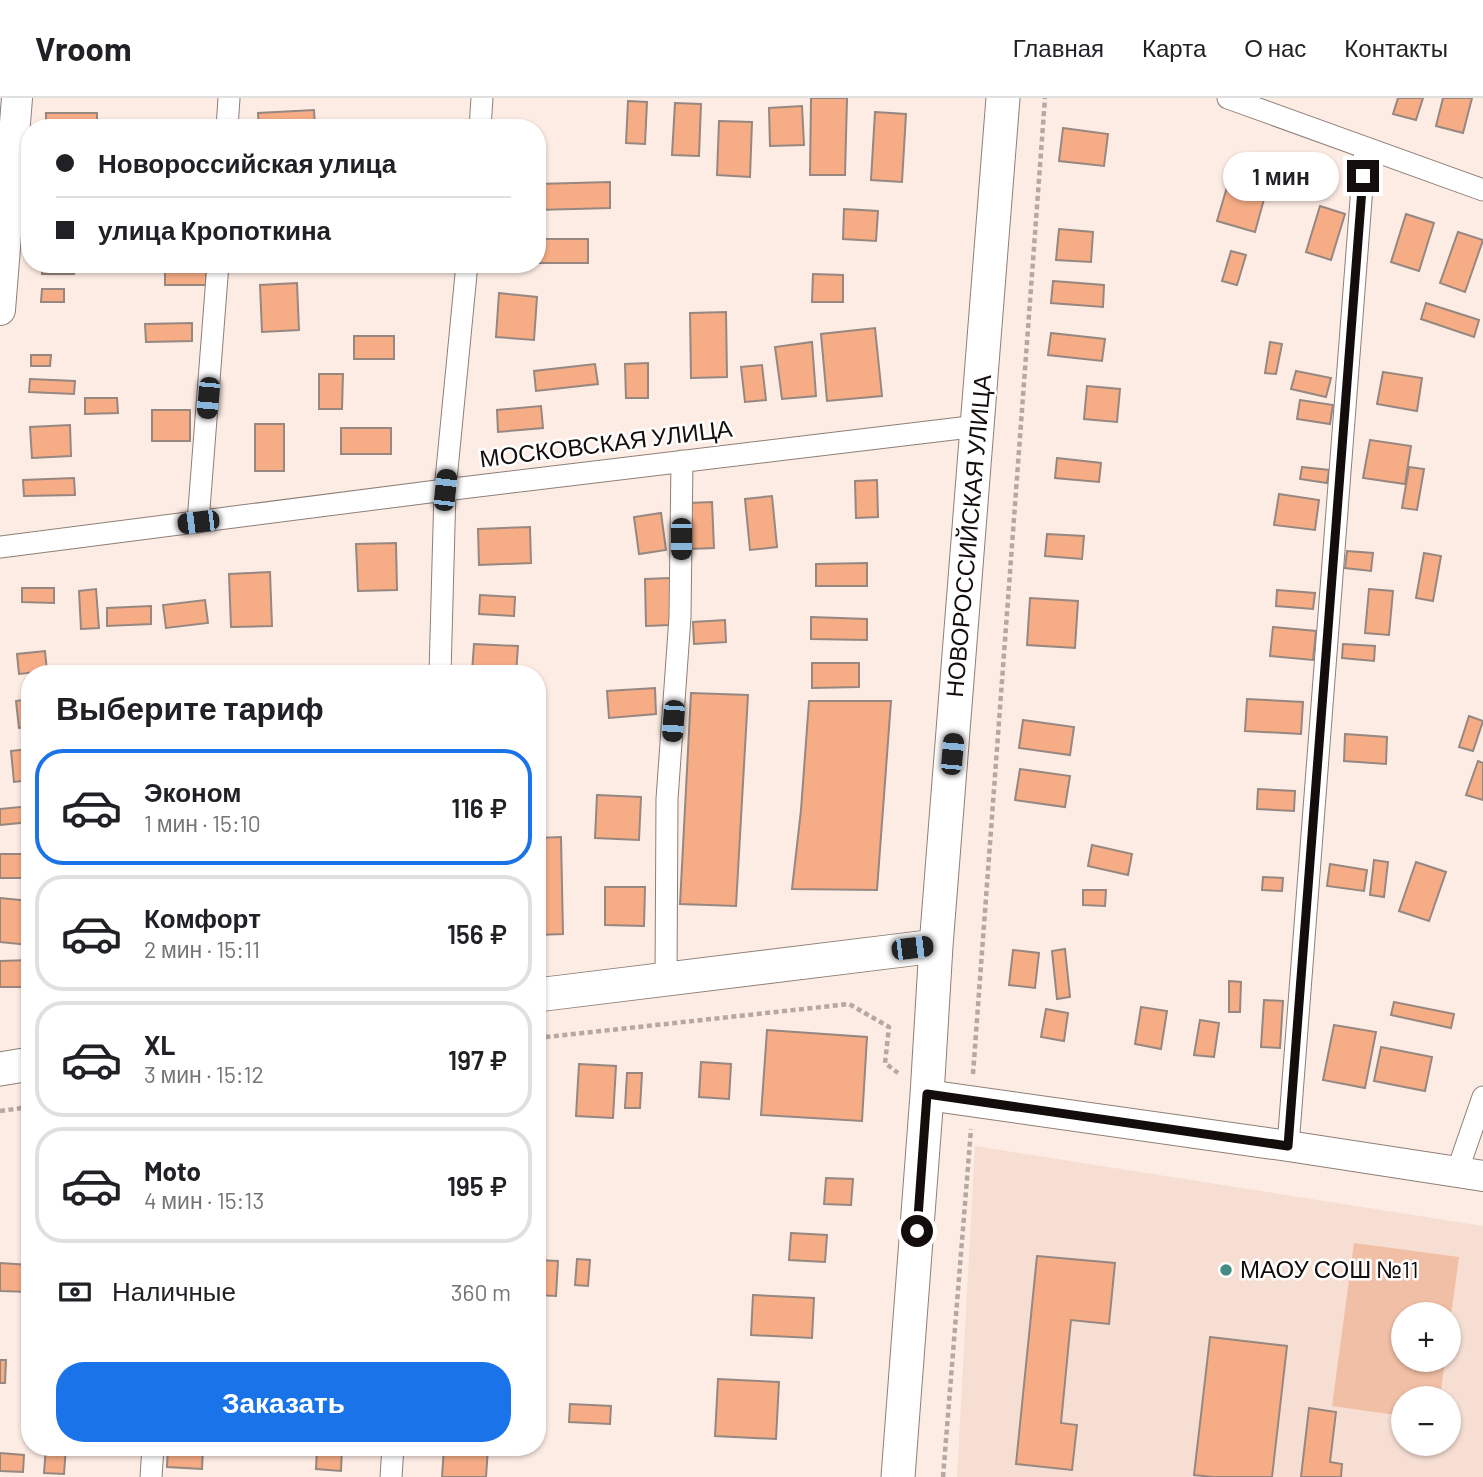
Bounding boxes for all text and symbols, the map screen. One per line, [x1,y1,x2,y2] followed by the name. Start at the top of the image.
[35,28,132,68] text: Vroom
[1013,33,1104,62] text: Главная
[1142,33,1206,62] text: Карта
[1244,33,1306,62] text: О нас
[1344,33,1448,62] text: Контакты
[98,147,396,178] text: Новороссийская улица
[1223,152,1338,200] callout: 1 мин
[1347,160,1379,192] route end
[1252,162,1310,190] text: 1 мин
[98,214,331,245] text: улица Кропоткина
[939,373,996,698] street label: НОВОРОССИЙСКАЯ УЛИЦА
[196,376,221,420] car
[478,413,734,472] street label: МОСКОВСКАЯ УЛИЦА
[433,468,458,512] car
[176,509,221,535] car
[671,518,692,560] car
[56,688,324,726] text: Выберите тариф
[662,699,685,743] car
[940,732,965,776] car
[60,776,123,839] icon: car
[144,776,242,807] text: Эконом
[451,792,507,823] text: 116 ₽
[144,809,261,837] text: 1 мин · 15:10
[60,902,123,965] icon: car
[144,902,261,933] text: Комфорт
[447,918,507,949] text: 156 ₽
[144,935,260,963] text: 2 мин · 15:11
[890,935,935,961] car
[60,1028,123,1091] icon: car
[144,1029,175,1060] text: XL
[448,1044,507,1075] text: 197 ₽
[144,1060,264,1088] text: 3 мин · 15:12
[60,1154,123,1217] icon: car
[144,1155,201,1186] text: Moto
[447,1170,507,1201] text: 195 ₽
[144,1186,264,1214] text: 4 мин · 15:13
[901,1215,933,1247] route start
[1240,1254,1419,1283] place label: МАОУ СОШ №11
[1218,1262,1234,1278] marker: МАОУ СОШ №11
[56,1273,94,1311] icon: cash
[112,1275,236,1306] text: Наличные
[451,1278,511,1306] text: 360 m
[1391,1302,1461,1456] map controls
[1391,1302,1461,1372] button: +
[56,1362,511,1442] button: Заказать
[1391,1386,1461,1456] button: −

